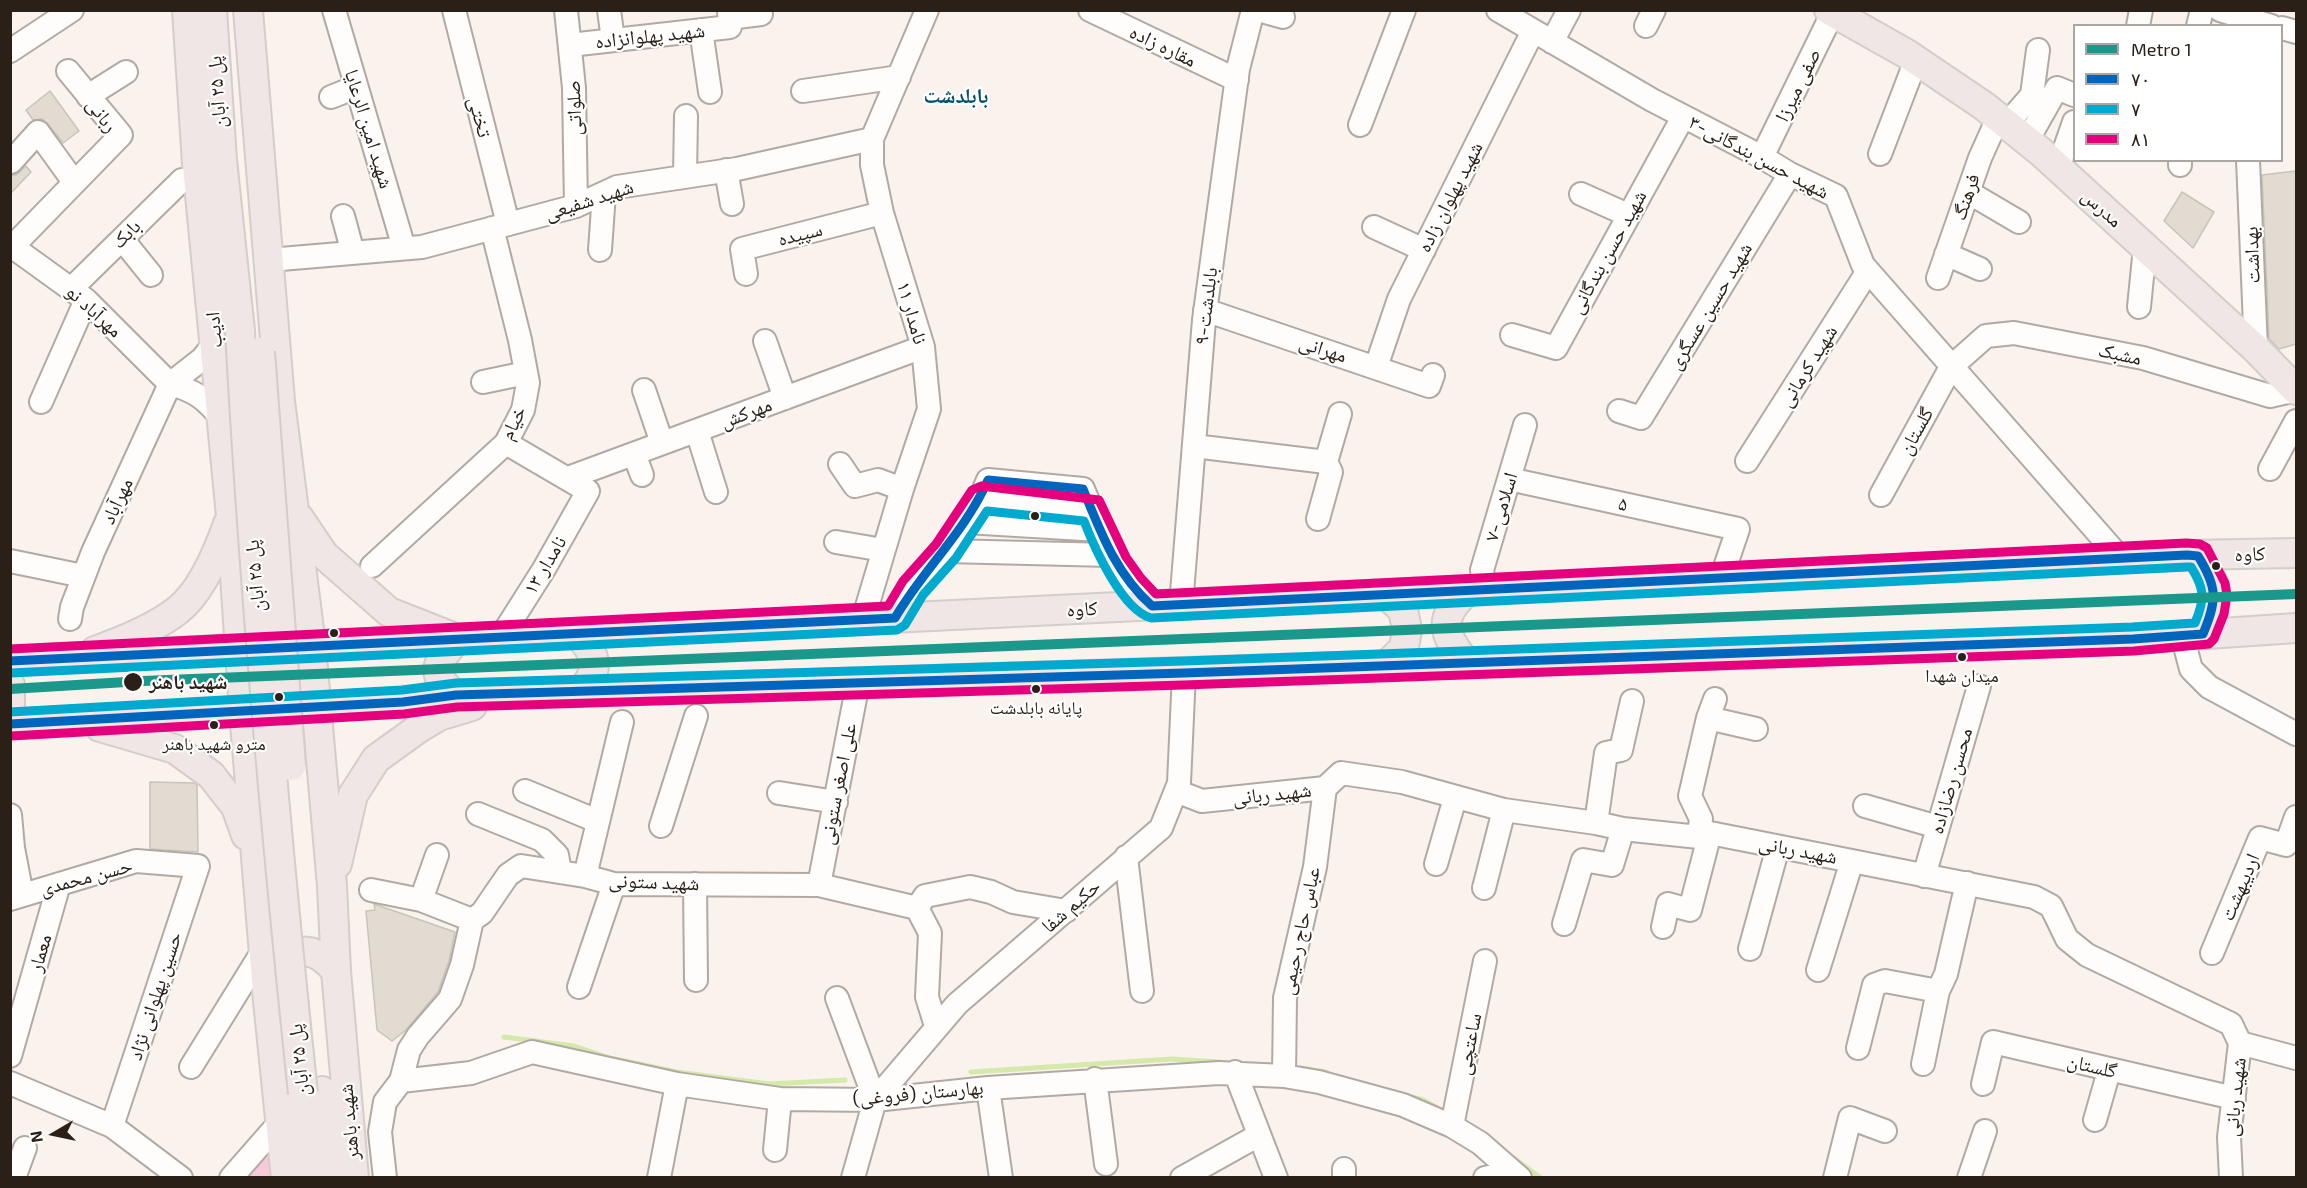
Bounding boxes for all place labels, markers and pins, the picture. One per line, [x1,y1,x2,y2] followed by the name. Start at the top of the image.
[1029,510,1041,522] unlabelled marker
[2210,560,2222,572] unlabelled marker
[328,627,340,639] unlabelled marker
[1956,651,1968,663] marker: میدان شهدا
[1925,665,1999,687] place label: میدان شهدا
[149,670,227,694] place label: شهید باهنر
[122,671,144,693] marker: شهید باهنر
[1030,683,1042,695] marker: پایانه بابلدشت
[273,691,285,703] unlabelled marker
[990,697,1082,719] place label: پایانه بابلدشت
[208,719,220,731] marker: مترو شهید باهنر
[162,733,266,755] place label: مترو شهید باهنر

